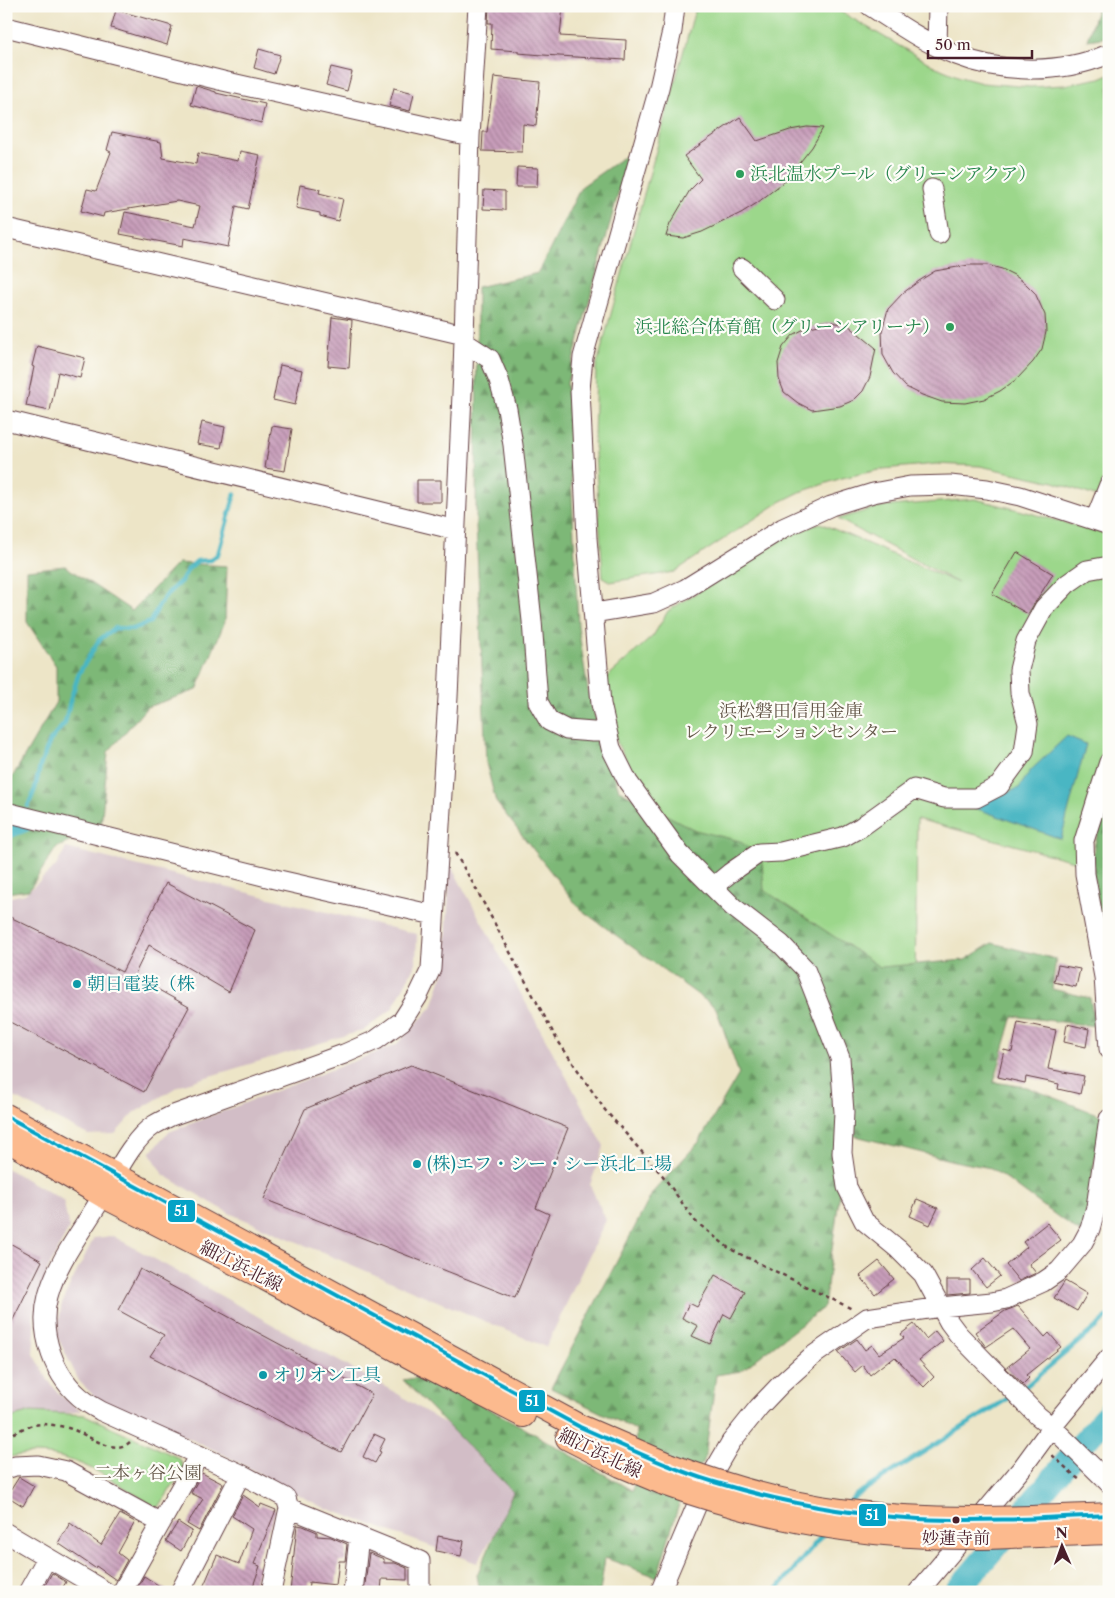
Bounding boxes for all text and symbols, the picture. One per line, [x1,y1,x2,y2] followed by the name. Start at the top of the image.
[928,28,1031,60] scale bar
[935,35,971,54] text: 50 m
[750,163,1036,185] place label: 浜北温水プール（グリーンアクア）
[734,168,746,180] marker: 浜北温水プール（グリーンアクア）
[635,316,940,338] place label: 浜北総合体育館（グリーンアリーナ）
[944,321,956,333] marker: 浜北総合体育館（グリーンアリーナ）
[684,700,898,743] park label: 浜松磐田信用金庫 レクリエーションセンター
[87,973,195,995] place label: 朝日電装（株
[71,978,83,990] marker: 朝日電装（株
[427,1153,672,1175] place label: (株)エフ・シー・シー浜北工場
[411,1158,423,1170] marker: (株)エフ・シー・シー浜北工場
[167,1199,196,1223] line badge: 51
[174,1202,189,1220] text: 51
[196,1236,286,1296] street label: 細江浜北線
[273,1364,381,1386] place label: オリオン工具
[257,1369,269,1381] marker: オリオン工具
[518,1389,546,1413] line badge: 51
[525,1392,540,1410] text: 51
[555,1423,645,1483] street label: 細江浜北線
[94,1462,202,1484] park label: 二本ヶ谷公園
[858,1503,887,1527] line badge: 51
[865,1506,880,1524] text: 51
[951,1515,961,1525] marker: 妙蓮寺前
[1038,1520,1088,1570] north arrow
[1055,1524,1068,1542] text: N
[922,1528,990,1548] place label: 妙蓮寺前

